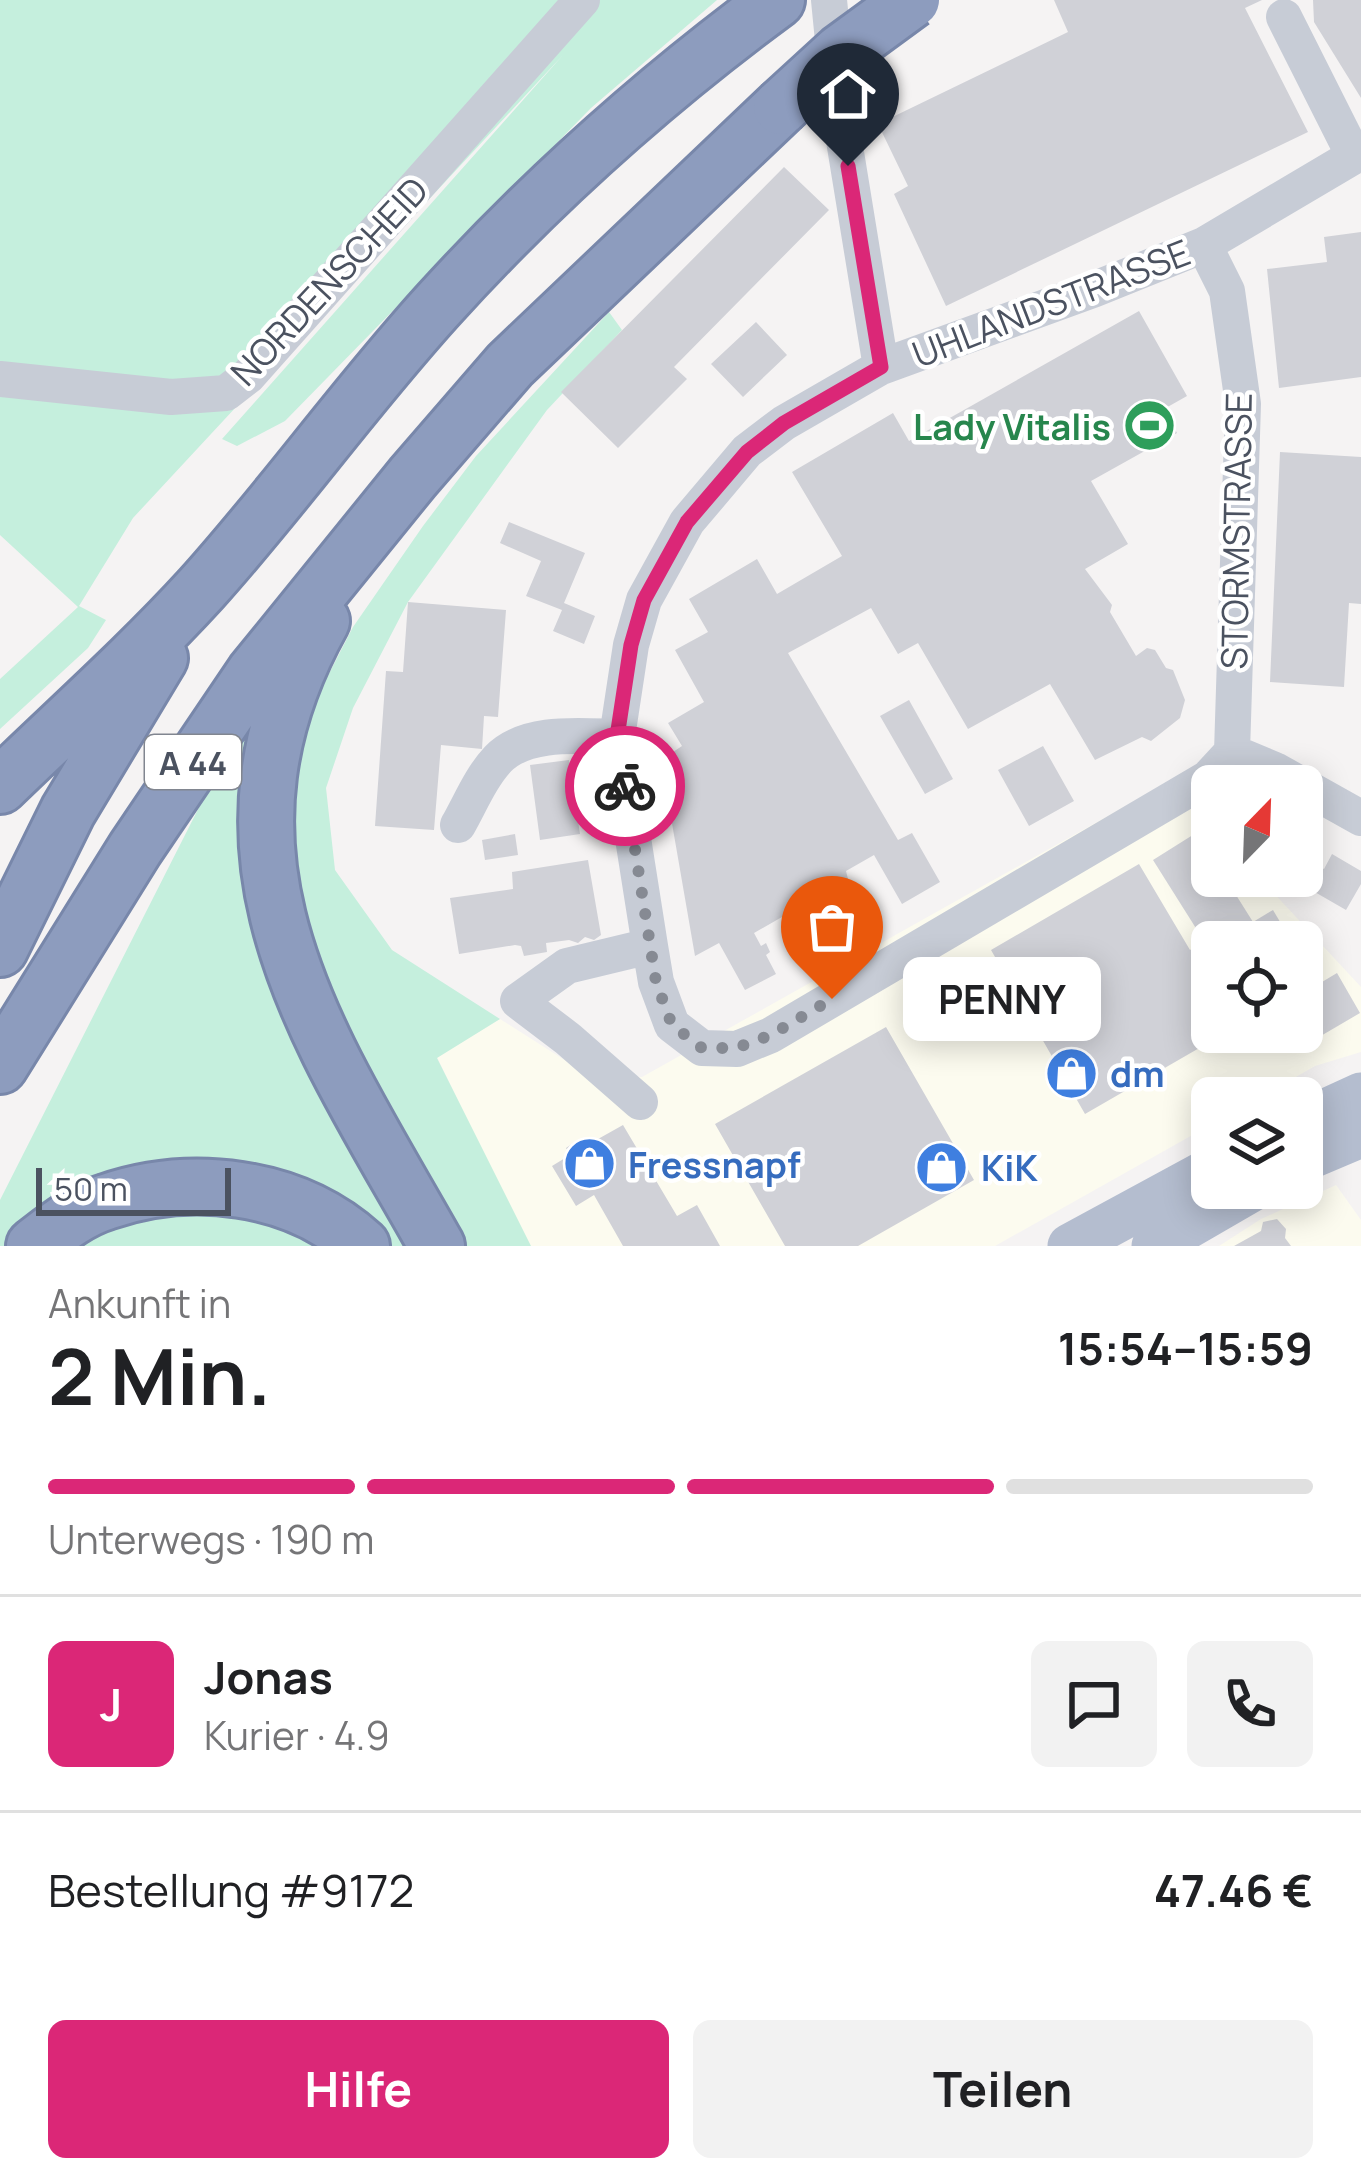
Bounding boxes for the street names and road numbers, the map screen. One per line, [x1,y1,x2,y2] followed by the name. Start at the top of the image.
[220,166,438,396] street label: NORDENSCHEID
[905,227,1197,379] street label: UHLANDSTRASSE
[1209,392,1263,670] street label: STORMSTRASSE
[145,735,241,789] road number: A 44

